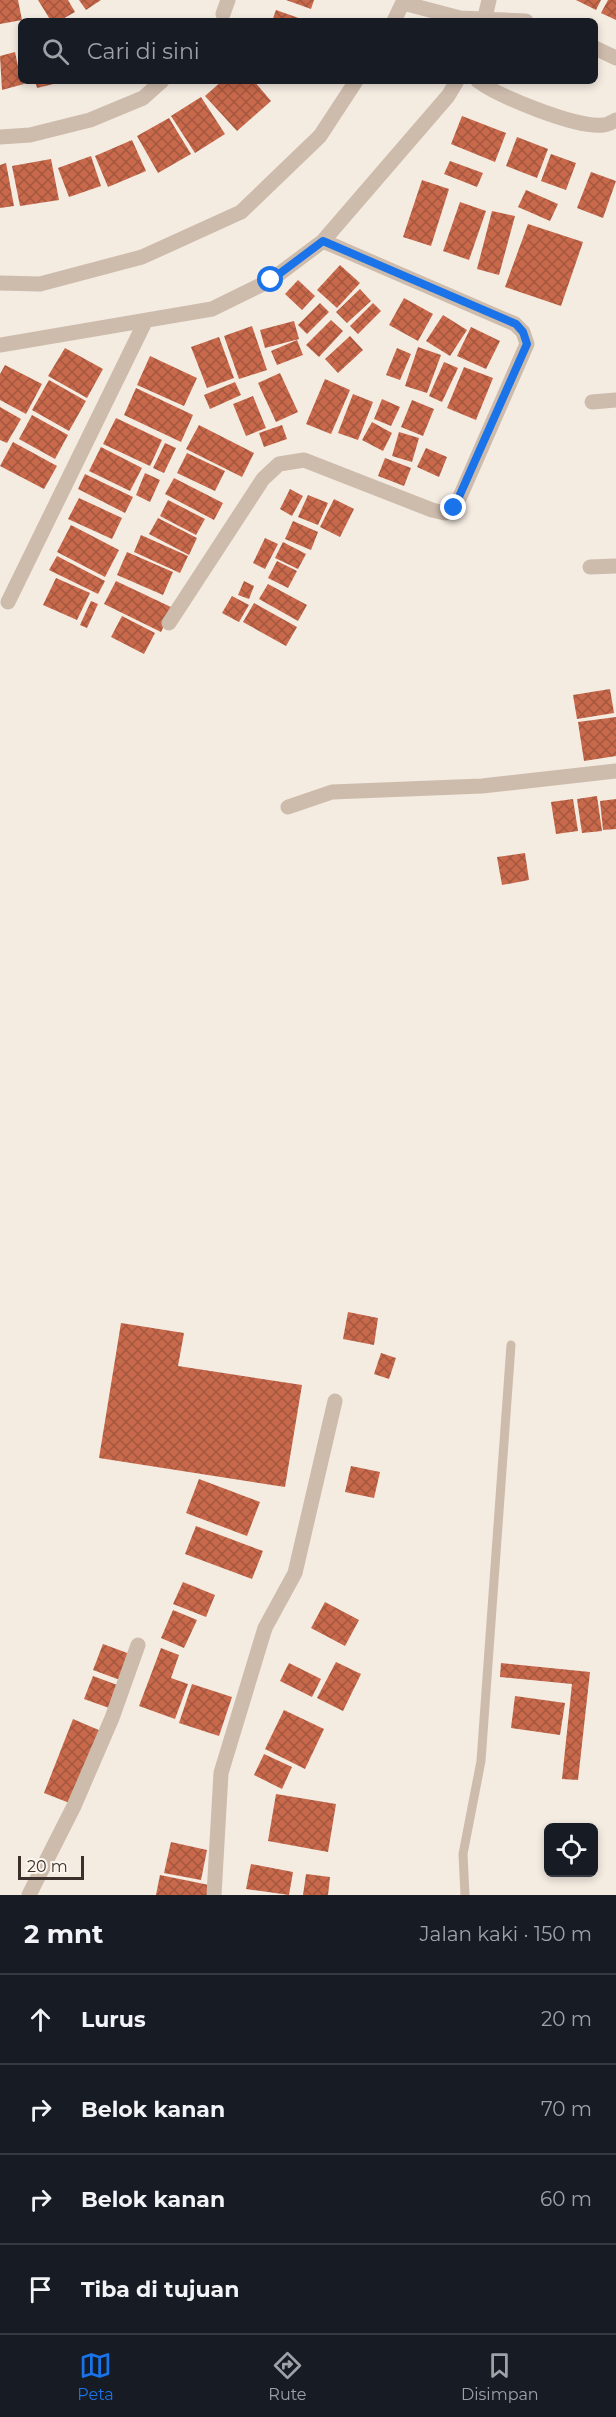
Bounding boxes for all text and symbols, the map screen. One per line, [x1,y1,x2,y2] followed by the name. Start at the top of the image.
[18,18,598,84] search box
[39,35,72,68] icon: search
[87,38,200,65] text: Cari di sini
[257,266,283,292] route start
[440,494,466,520] route end
[544,1823,598,1877] map controls
[544,1823,598,1877] button: locate
[18,1853,84,1880] scale bar
[27,1857,68,1876] text: 20 m
[24,1918,103,1950] text: 2 mnt
[420,1922,592,1946] text: Jalan kaki · 150 m
[24,2003,57,2036] icon: ahead
[81,2006,146,2033] text: Lurus
[541,2007,592,2031] text: 20 m
[24,2093,57,2126] icon: right
[81,2096,225,2123] text: Belok kanan
[541,2097,592,2121] text: 70 m
[24,2183,57,2216] icon: right
[81,2186,225,2213] text: Belok kanan
[540,2187,592,2211] text: 60 m
[24,2273,57,2306] icon: arrive
[81,2276,239,2303] text: Tiba di tujuan
[77,2349,114,2404] tab: Peta
[268,2349,307,2404] tab: Rute
[461,2349,539,2404] tab: Disimpan

